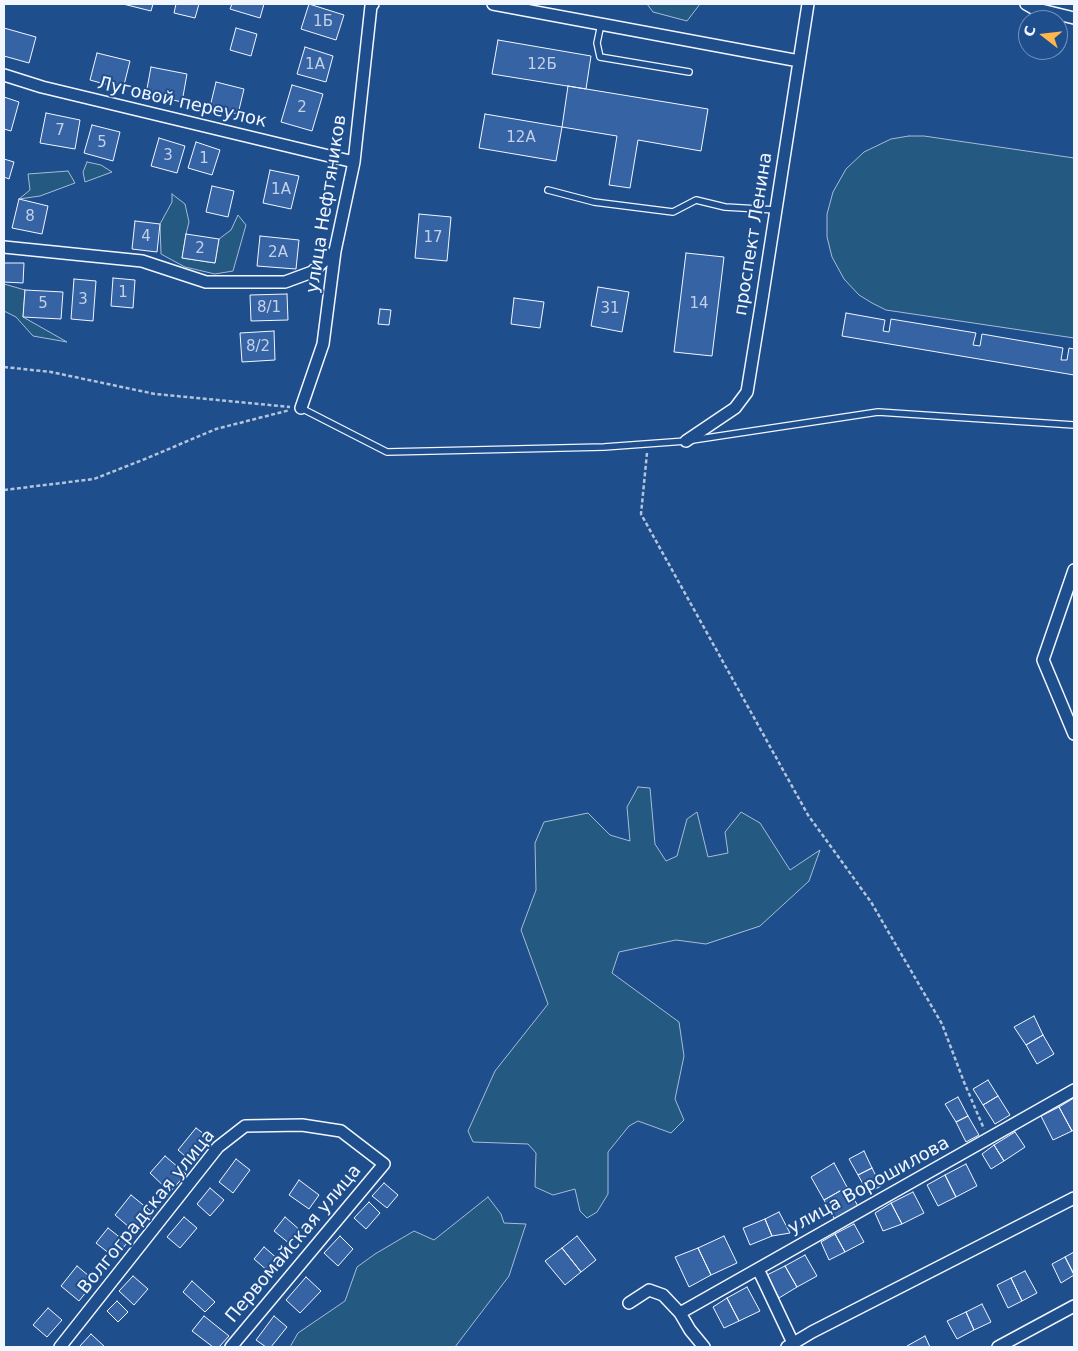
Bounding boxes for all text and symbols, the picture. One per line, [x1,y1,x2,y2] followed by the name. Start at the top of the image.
[1018,10,1068,60] north arrow
[313,13,333,31] house number: 1Б
[1020,24,1039,38] text: С
[305,56,325,74] house number: 1А
[527,56,557,74] house number: 12Б
[95,73,269,133] street label: Луговой переулок
[297,99,307,117] house number: 2
[302,113,352,295] street label: улица Нефтяников
[55,122,65,140] house number: 7
[506,129,536,147] house number: 12А
[97,134,107,152] house number: 5
[163,147,173,165] house number: 3
[199,150,209,168] house number: 1
[730,151,778,317] street label: проспект Ленина
[271,181,291,199] house number: 1А
[25,208,35,226] house number: 8
[141,228,151,246] house number: 4
[423,229,443,247] house number: 17
[195,240,205,258] house number: 2
[268,244,288,262] house number: 2А
[118,284,128,302] house number: 1
[78,291,88,309] house number: 3
[38,295,48,313] house number: 5
[689,295,709,313] house number: 14
[257,299,281,317] house number: 8/1
[600,300,620,318] house number: 31
[246,338,270,356] house number: 8/2
[74,1125,220,1299] street label: Волгоградская улица
[785,1133,953,1239] street label: улица Ворошилова
[222,1161,366,1327] street label: Первомайская улица

